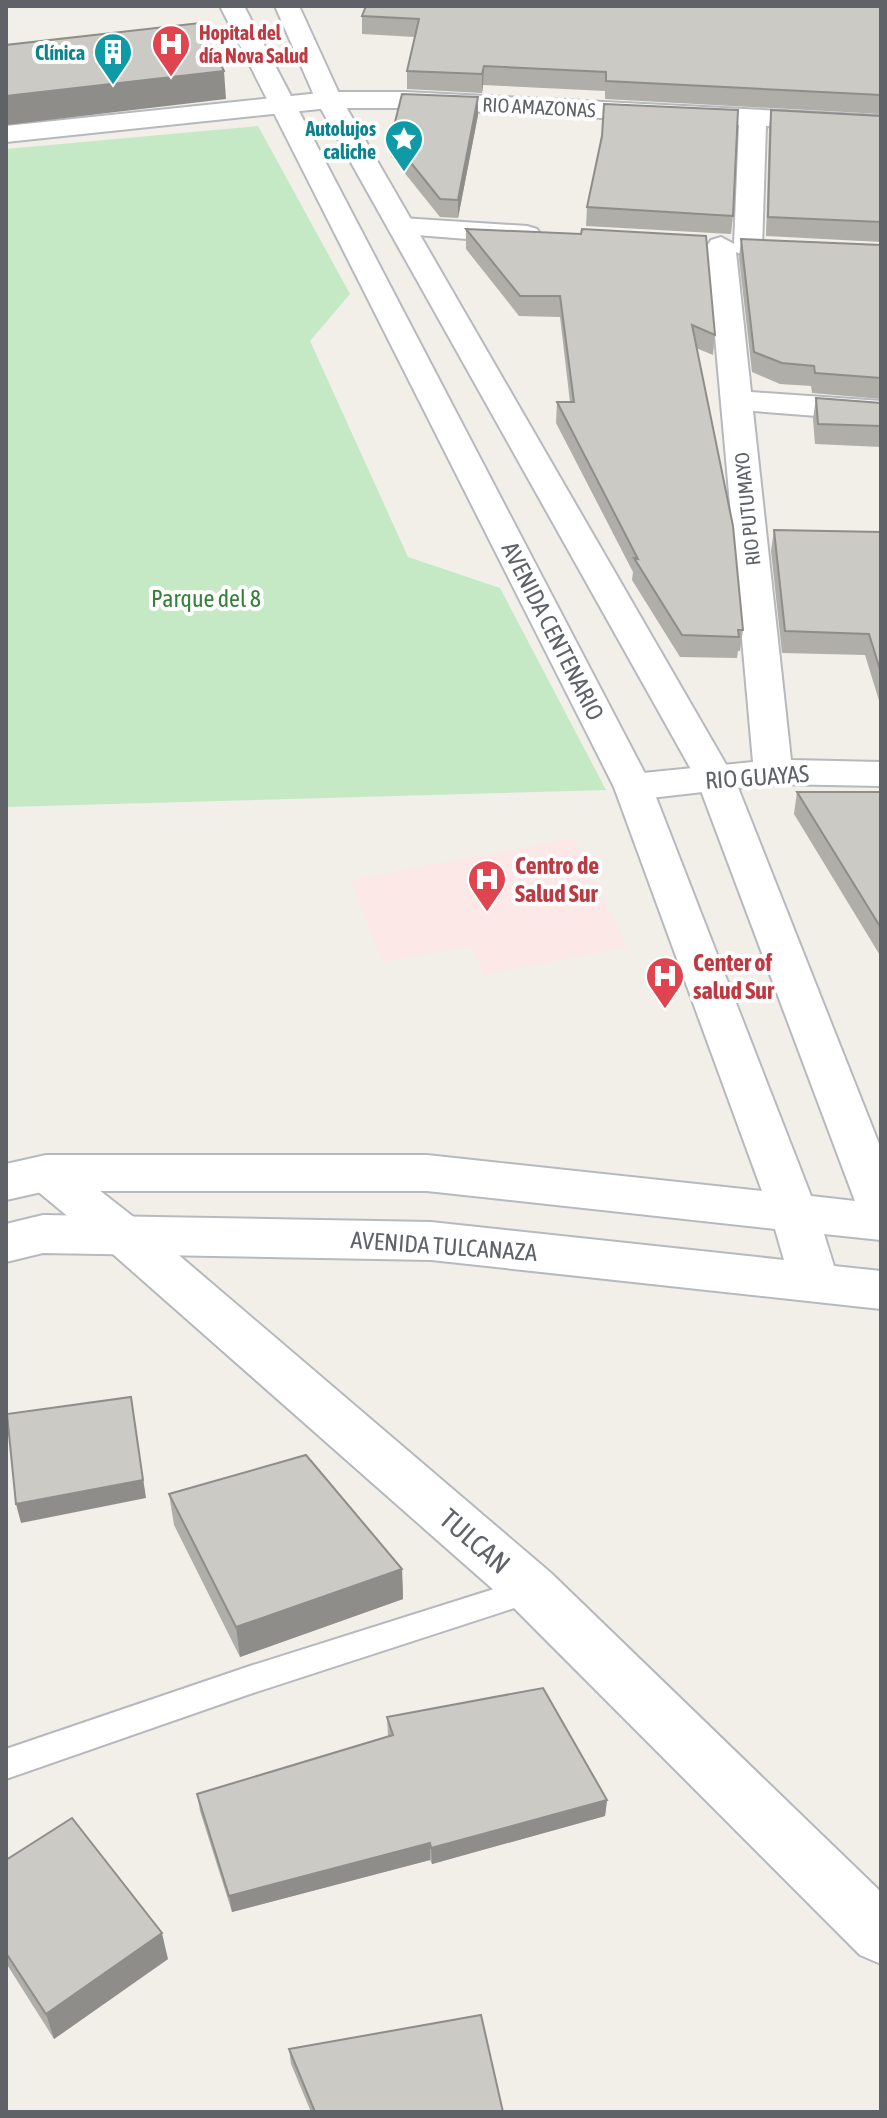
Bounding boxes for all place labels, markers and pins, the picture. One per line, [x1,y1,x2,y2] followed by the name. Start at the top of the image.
[199,21,308,67] place label: Hopital del día Nova Salud
[150,23,192,78] hospital icon: Hopital del día Nova Salud
[92,31,134,86] building icon: Clínica
[35,41,85,64] place label: Clínica
[305,117,376,163] place label: Autolujos caliche
[383,118,425,173] place icon: Autolujos caliche
[515,852,599,907] place label: Centro de Salud Sur
[466,858,508,913] hospital icon: Centro de Salud Sur
[693,949,775,1004] place label: Center of salud Sur
[644,955,686,1010] hospital icon: Center of salud Sur

